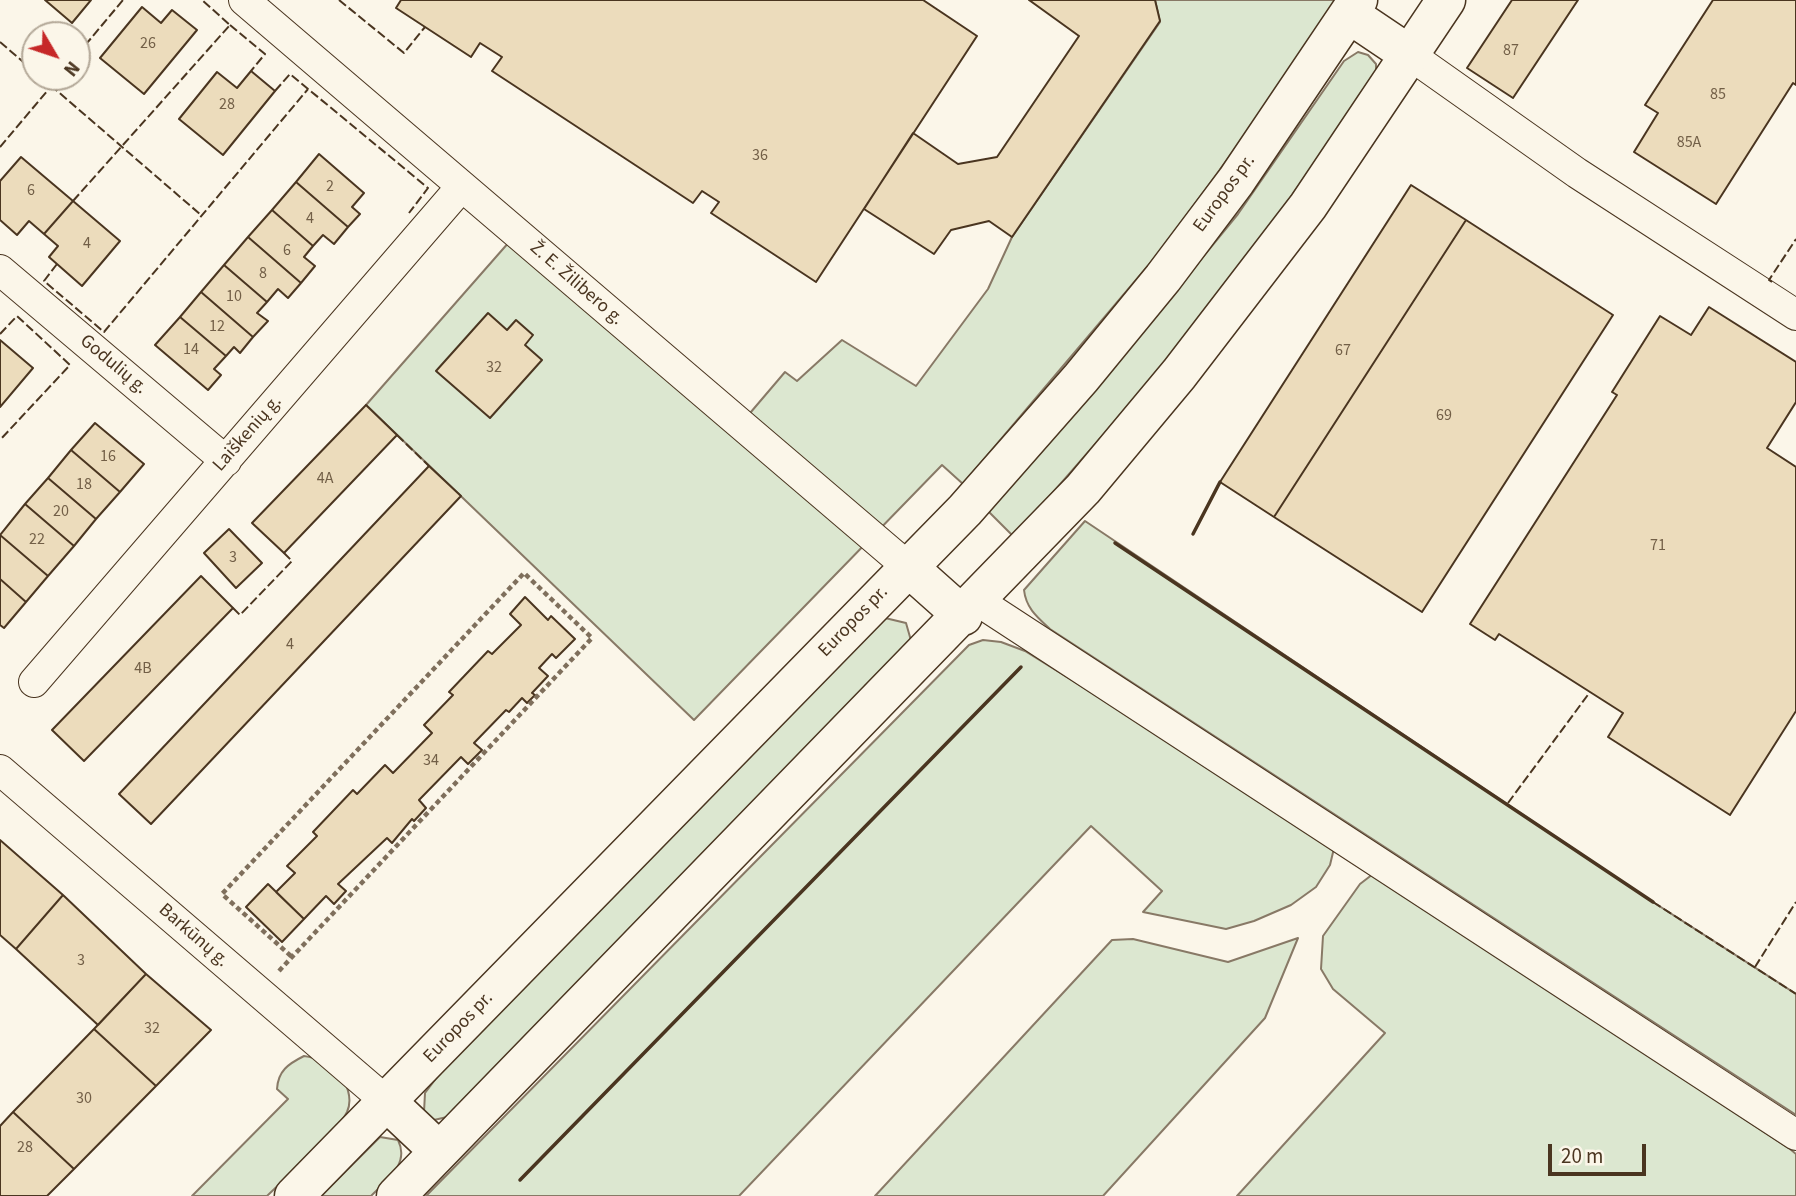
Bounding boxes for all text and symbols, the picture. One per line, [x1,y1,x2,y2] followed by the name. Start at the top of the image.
[21,21,91,91] north arrow
[140,34,156,54] house number: 26
[1503,41,1519,61] house number: 87
[57,55,86,82] text: N
[1710,85,1726,105] house number: 85
[219,95,235,115] house number: 28
[1677,133,1701,153] house number: 85A
[752,146,768,166] house number: 36
[1189,151,1261,237] street label: Europos pr.
[326,177,334,197] house number: 2
[27,181,35,201] house number: 6
[306,209,314,229] house number: 4
[83,234,91,254] house number: 4
[525,237,627,331] street label: Ž. E. Žilibero g.
[283,241,291,261] house number: 6
[259,264,267,284] house number: 8
[226,287,242,307] house number: 10
[209,317,225,337] house number: 12
[75,330,151,400] street label: Godulių g.
[183,340,199,360] house number: 14
[1335,341,1351,361] house number: 67
[486,358,502,378] house number: 32
[209,391,287,477] street label: Laiškenių g.
[1436,406,1452,426] house number: 69
[100,447,116,467] house number: 16
[317,469,333,489] house number: 4A
[76,475,92,495] house number: 18
[53,502,69,522] house number: 20
[29,530,45,550] house number: 22
[1650,536,1666,556] house number: 71
[229,548,237,568] house number: 3
[814,582,894,662] street label: Europos pr.
[286,635,294,655] house number: 4
[134,659,152,679] house number: 4B
[423,751,439,771] house number: 34
[153,899,233,973] street label: Barkūnų g.
[77,951,85,971] house number: 3
[419,988,499,1068] street label: Europos pr.
[144,1019,160,1039] house number: 32
[76,1089,92,1109] house number: 30
[1551,1130,1649,1174] scale bar
[17,1138,33,1158] house number: 28
[1561,1141,1603,1171] text: 20 m

